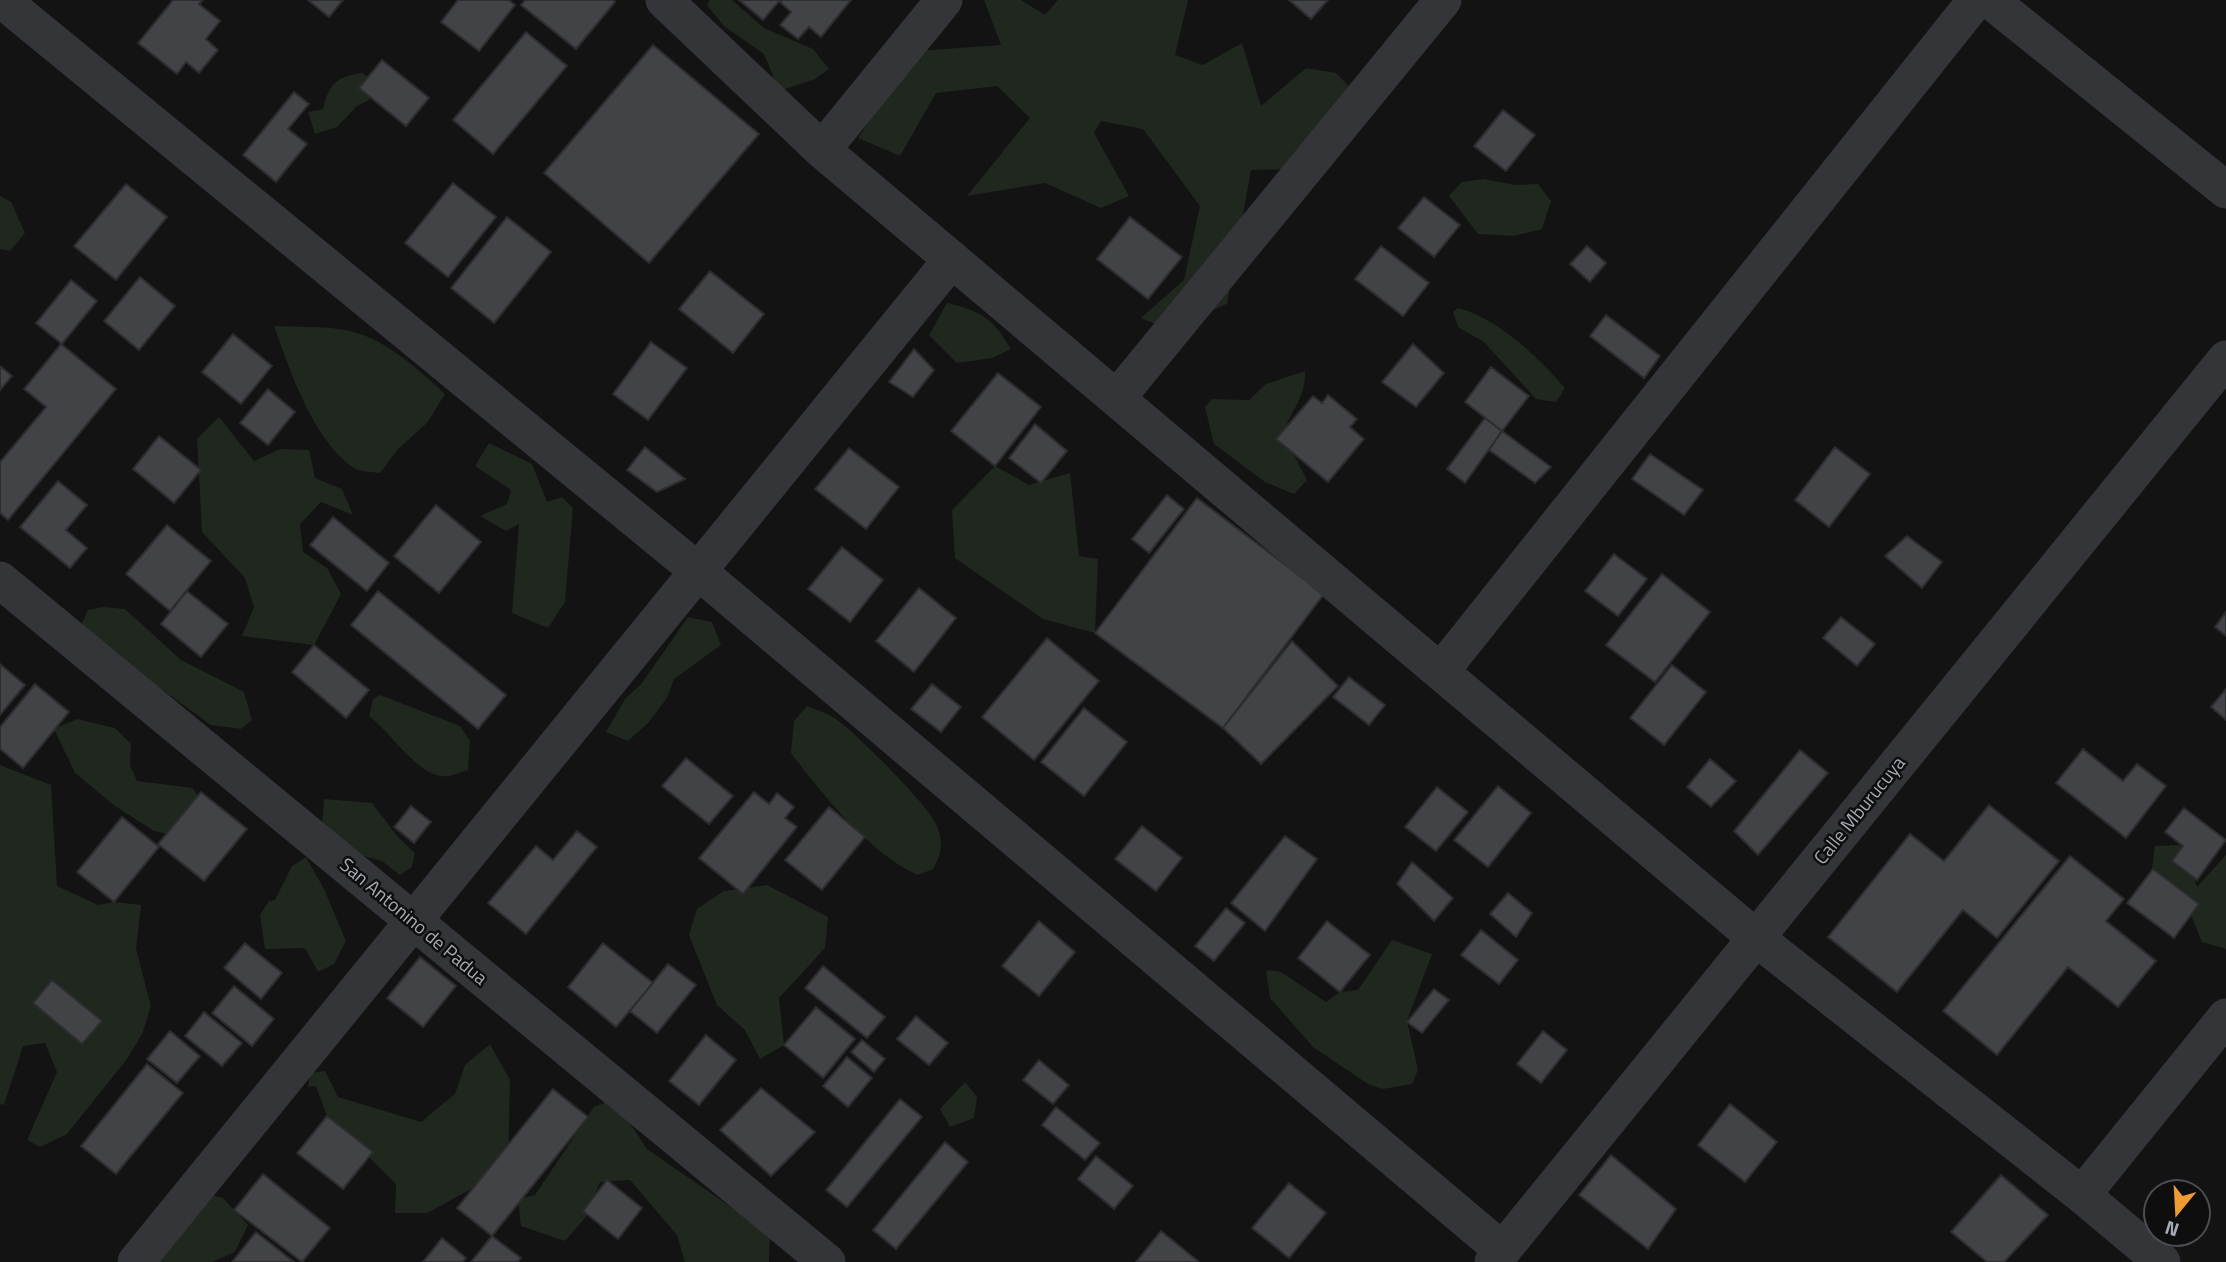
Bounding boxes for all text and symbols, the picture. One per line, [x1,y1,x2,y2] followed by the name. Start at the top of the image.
[1806,749,1912,870] street label: Calle Mburucuya
[334,850,495,992] street label: San Antonino de Padua
[2142,1178,2212,1248] north arrow
[2161,1214,2182,1245] text: N

